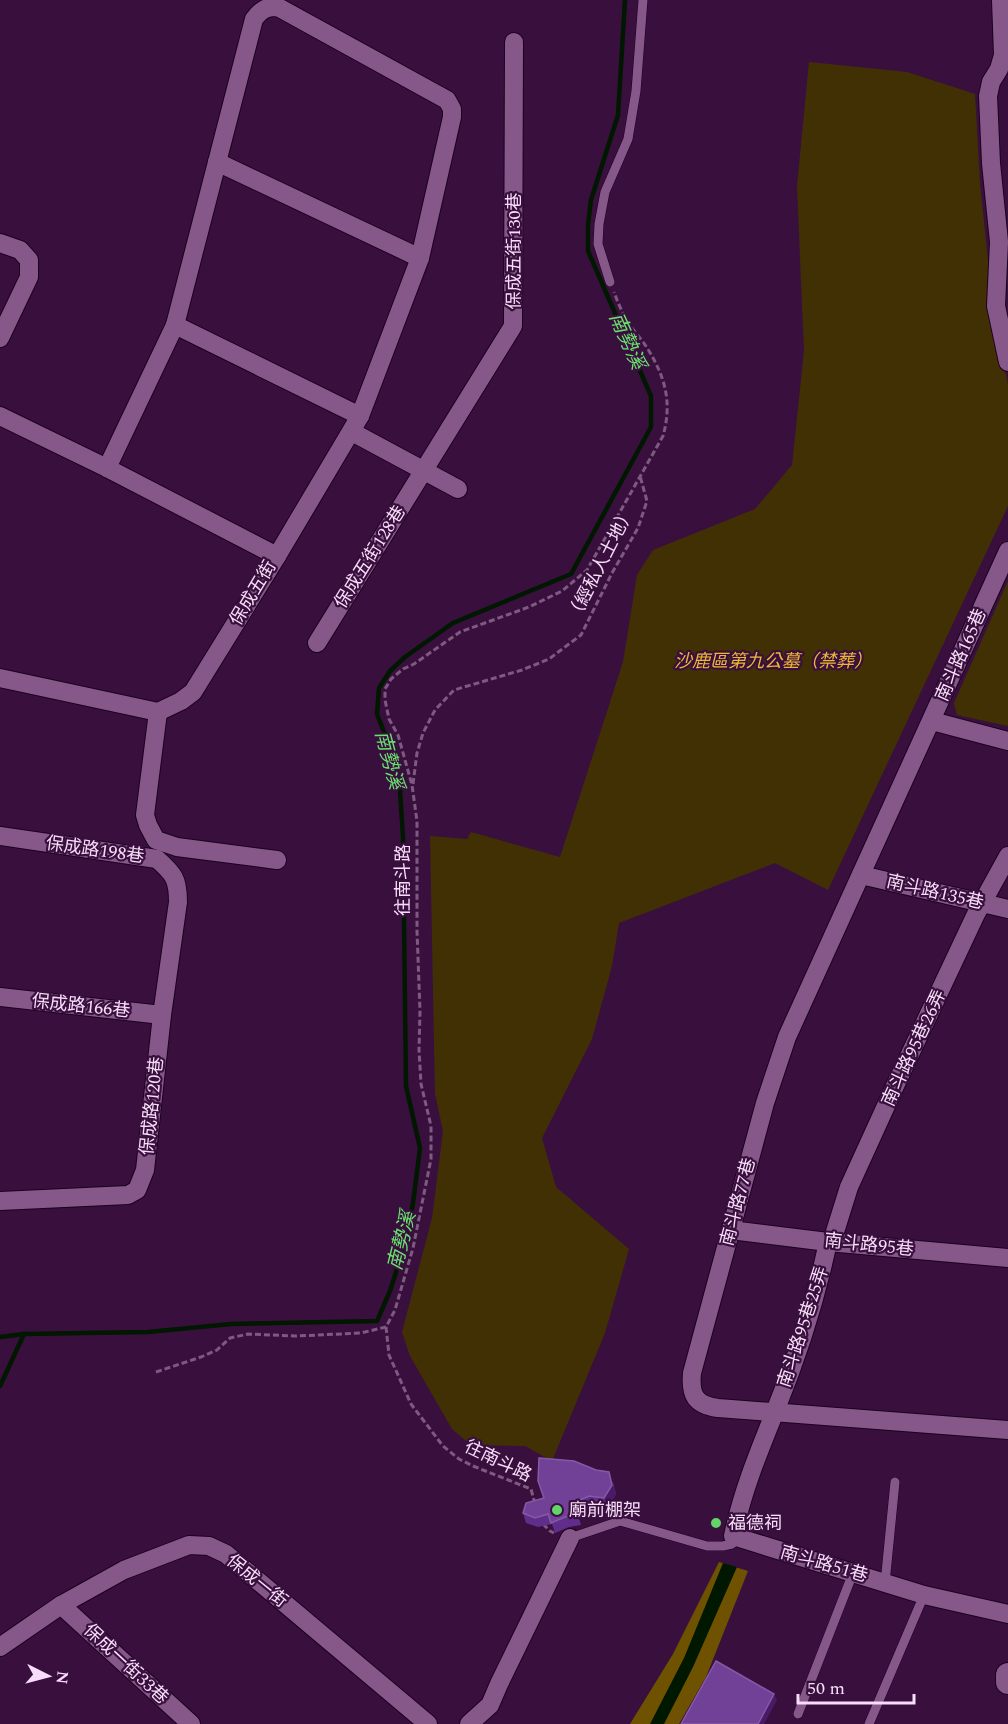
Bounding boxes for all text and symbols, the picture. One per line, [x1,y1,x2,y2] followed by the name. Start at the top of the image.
[501,193,528,310] street label: 保成五街130巷
[601,307,654,377] water label: 南勢溪
[328,500,412,614] street label: 保成五街128巷
[560,502,642,626] street label: （經私人土地）
[223,555,283,631] street label: 保成五街
[929,604,993,706] street label: 南斗路165巷
[674,648,872,675] park label: 沙鹿區第九公墓（禁葬）
[367,727,412,796] water label: 南勢溪
[44,830,146,870] street label: 保成路198巷
[390,844,417,916] street label: 往南斗路
[884,868,986,916] street label: 南斗路135巷
[875,985,953,1111] street label: 南斗路95巷26弄
[30,987,132,1025] street label: 保成路166巷
[133,1055,171,1157] street label: 保成路120巷
[713,1155,763,1249] street label: 南斗路77巷
[380,1205,425,1274] water label: 南勢溪
[823,1227,915,1263] street label: 南斗路95巷
[771,1263,835,1391] street label: 南斗路95巷25弄
[460,1433,536,1489] street label: 往南斗路
[569,1497,641,1524] place label: 廟前棚架
[550,1503,564,1517] marker: 廟前棚架
[728,1510,782,1537] place label: 福德祠
[709,1516,723,1530] marker: 福德祠
[777,1539,871,1589] street label: 南斗路51巷
[221,1548,293,1614] street label: 保成一街
[77,1617,175,1711] street label: 保成一街33巷
[18,1646,78,1706] north arrow
[798,1667,914,1705] scale bar
[49,1670,75,1685] text: N
[807,1675,845,1702] text: 50 m

